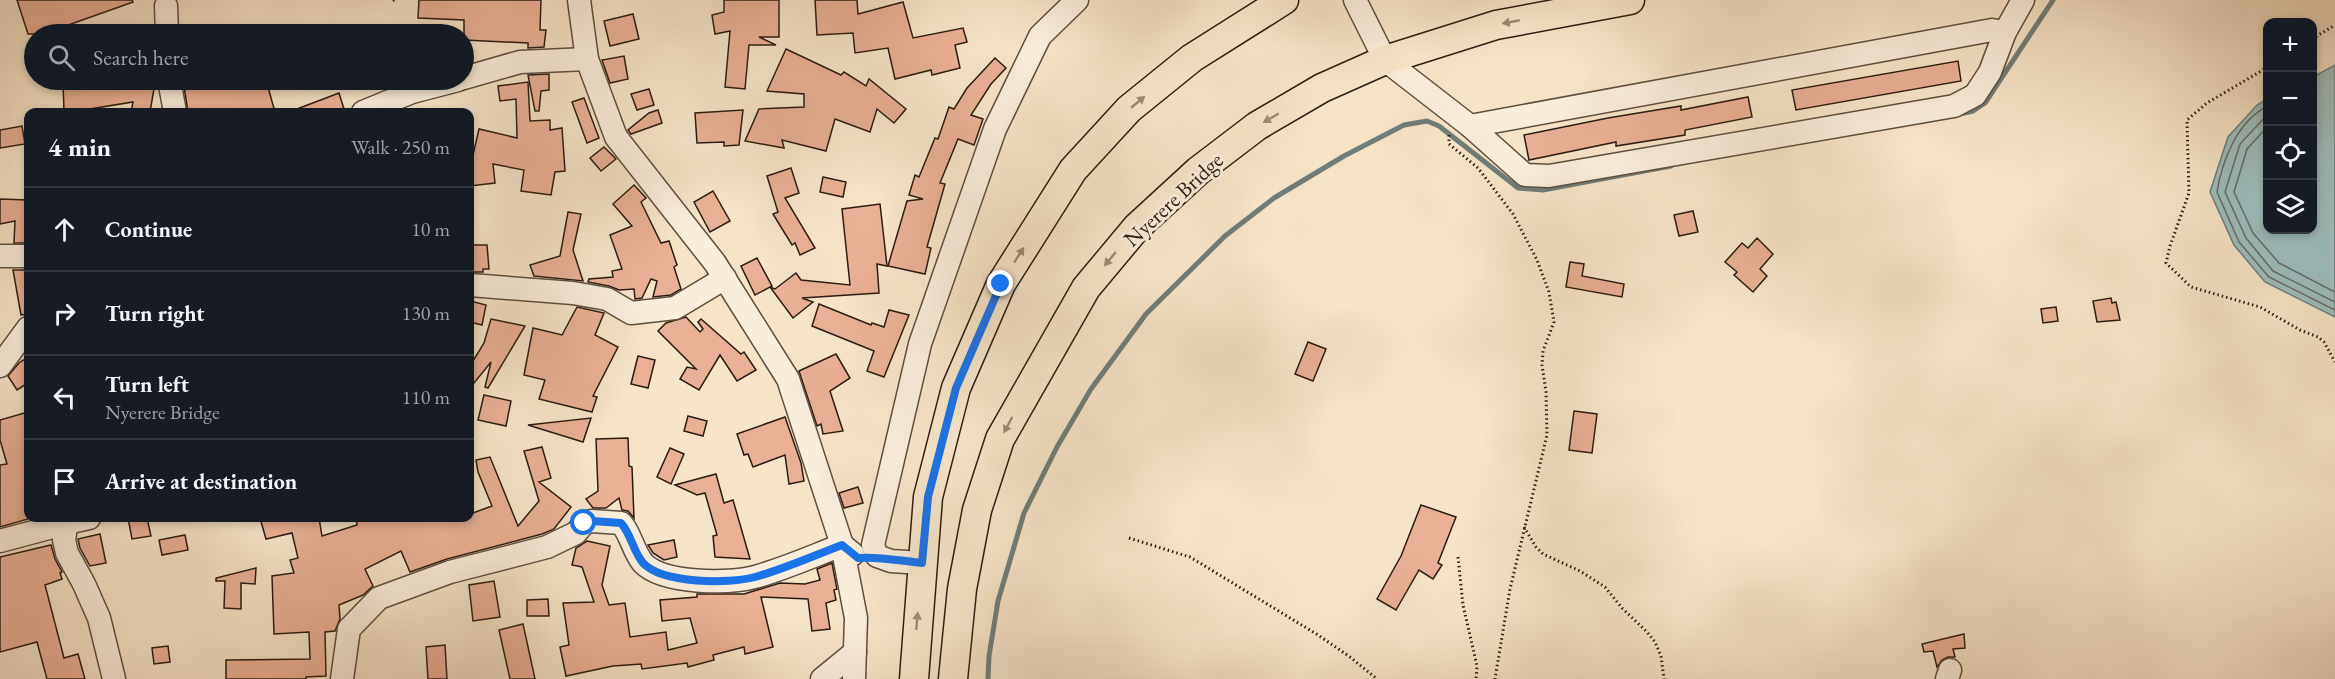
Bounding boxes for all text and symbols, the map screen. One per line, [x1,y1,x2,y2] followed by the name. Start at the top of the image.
[1501,18,1520,27] one-way arrow
[2263,18,2317,234] map controls
[2263,18,2317,72] button: +
[24,24,474,90] search box
[45,41,78,74] icon: search
[93,43,188,72] text: Search here
[2263,72,2317,126] button: −
[1130,96,1145,109] one-way arrow
[1263,112,1279,123] one-way arrow
[2263,126,2317,180] button: locate
[48,130,111,164] text: 4 min
[351,134,450,160] text: Walk · 250 m
[1117,145,1230,253] street label: Nyerere Bridge
[2263,180,2317,234] button: layers
[48,213,81,246] icon: ahead
[105,215,192,244] text: Continue
[411,216,450,242] text: 10 m
[1013,247,1024,263] one-way arrow
[1103,251,1116,267] one-way arrow
[987,270,1013,296] route end
[48,297,81,330] icon: right
[105,299,204,328] text: Turn right
[402,300,450,326] text: 130 m
[105,370,189,399] text: Turn left
[48,381,81,414] icon: left
[402,384,450,410] text: 110 m
[105,399,220,425] text: Nyerere Bridge
[1003,417,1013,434] one-way arrow
[48,465,81,498] icon: arrive
[105,467,297,496] text: Arrive at destination
[570,509,596,535] route start
[913,611,922,630] one-way arrow

